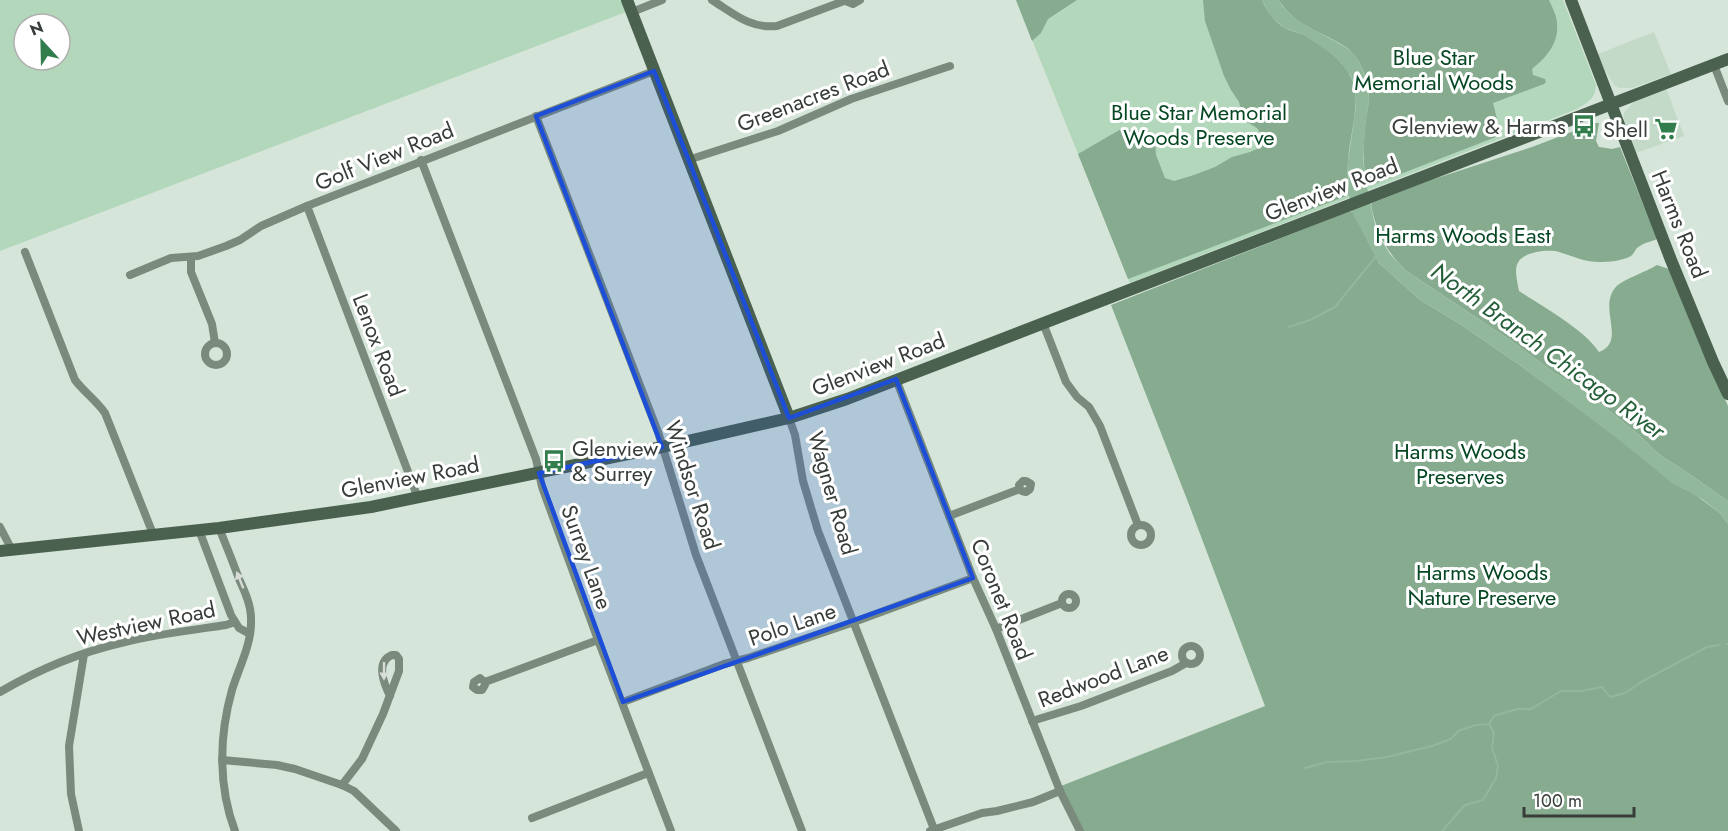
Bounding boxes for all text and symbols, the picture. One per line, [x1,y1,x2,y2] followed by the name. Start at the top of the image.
[12,12,72,72] north arrow
[26,16,47,42] text: N
[1354,41,1514,98] park label: Blue Star Memorial Woods
[732,52,894,140] street label: Greenacres Road
[1111,96,1287,153] park label: Blue Star Memorial Woods Preserve
[1392,110,1566,142] place label: Glenview & Harms
[1571,113,1597,139] bus stop icon: Glenview & Harms
[1603,113,1648,145] place label: Shell
[310,114,458,198] street label: Golf View Road
[1653,116,1679,142] supermarket icon: Shell
[1260,149,1402,229] street label: Glenview Road
[1644,165,1716,283] street label: Harms Road
[1375,219,1551,251] park label: Harms Woods East
[1424,254,1674,449] water label: North Branch Chicago River
[345,289,413,401] street label: Lenox Road
[807,324,949,404] street label: Glenview Road
[657,416,729,554] street label: Windsor Road
[800,427,866,559] street label: Wagner Road
[572,432,658,489] place label: Glenview & Surrey
[1394,435,1526,492] park label: Harms Woods Preserves
[338,448,482,506] street label: Glenview Road
[541,448,567,474] bus stop icon: Glenview & Surrey
[553,500,621,614] street label: Surrey Lane
[963,533,1041,665] street label: Coronet Road
[1408,556,1556,613] park label: Harms Woods Nature Preserve
[235,571,244,589] one-way arrow
[74,593,218,653] street label: Westview Road
[744,594,840,654] street label: Polo Lane
[1033,636,1173,716] street label: Redwood Lane
[379,662,389,681] one-way arrow
[1524,780,1634,818] scale bar
[1533,788,1582,814] text: 100 m

